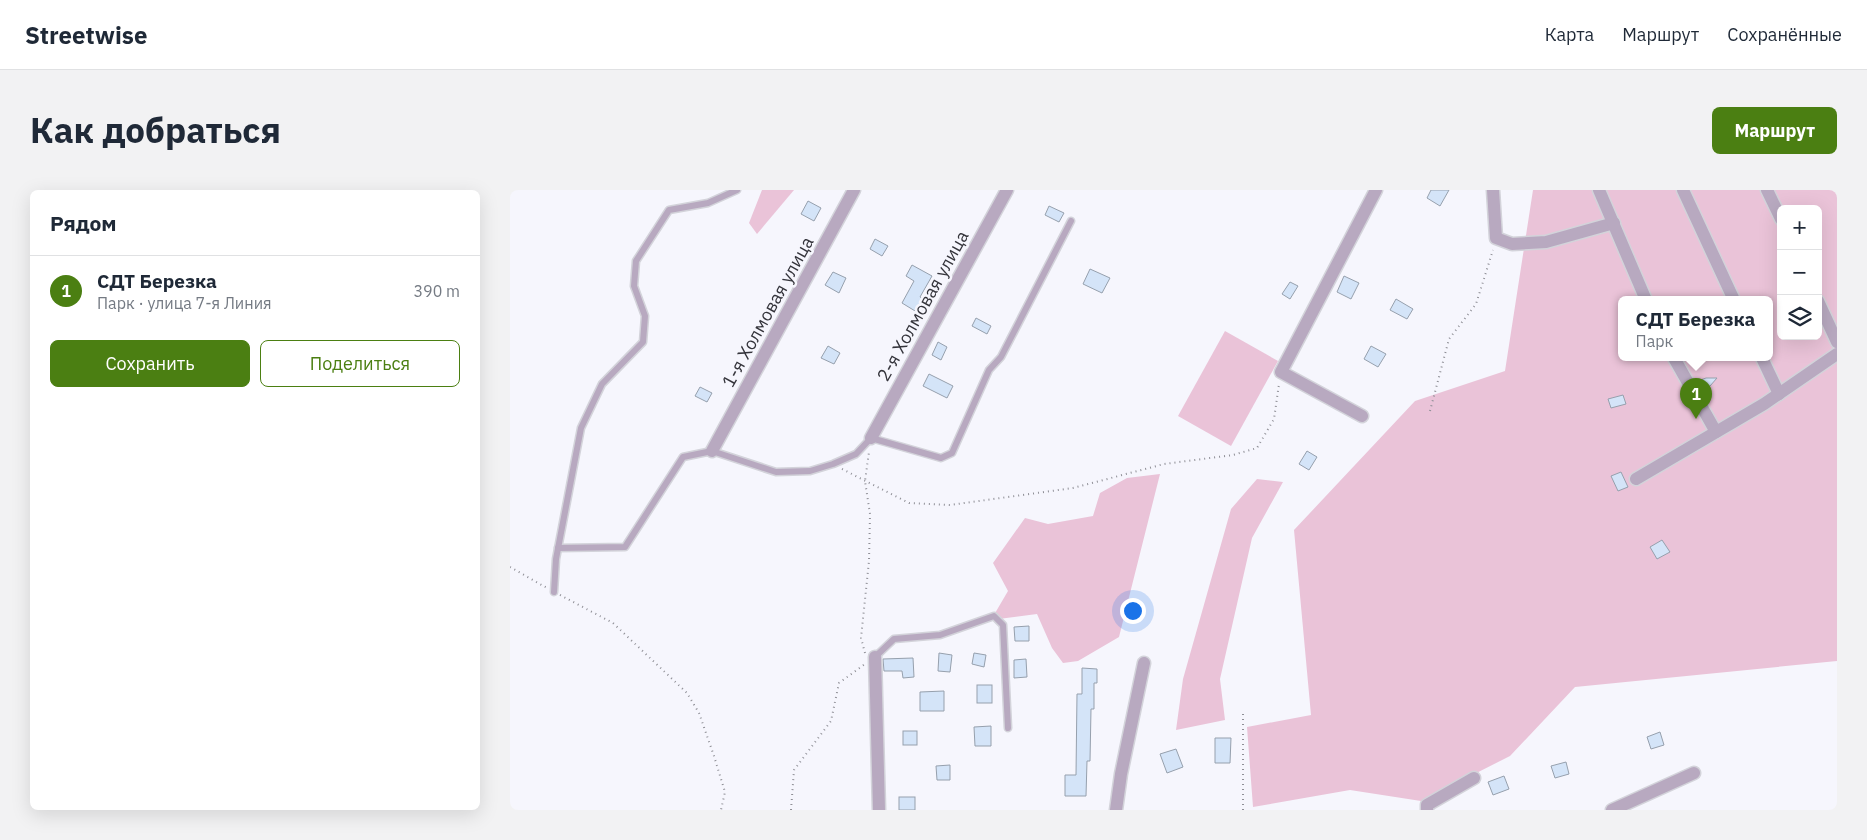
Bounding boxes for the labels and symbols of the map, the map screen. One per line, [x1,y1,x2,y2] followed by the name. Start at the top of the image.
[872,226,974,385] street label: 2-я Холмовая улица
[717,232,819,391] street label: 1-я Холмовая улица
[1680,378,1712,419] pin: 1
[1120,598,1146,624] your location

